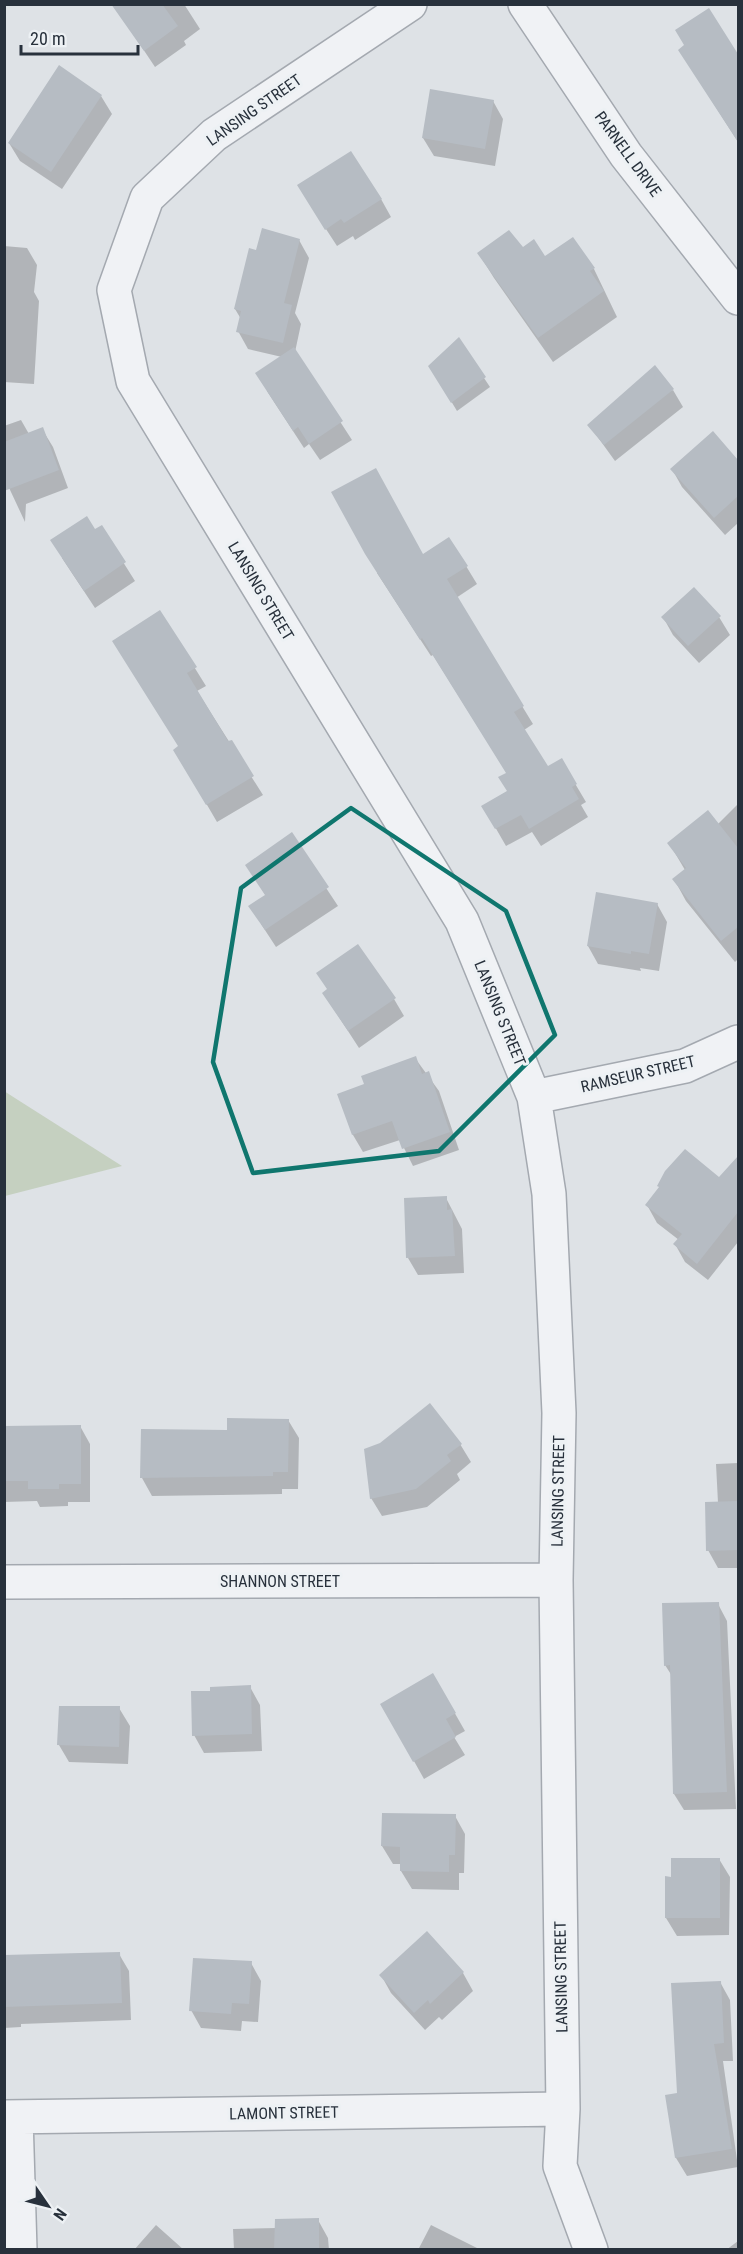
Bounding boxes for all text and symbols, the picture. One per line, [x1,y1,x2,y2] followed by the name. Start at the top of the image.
[21,18,138,56] scale bar
[30,28,65,49] text: 20 m
[203,70,305,150] street label: LANSING STREET
[591,108,665,200] street label: PARNELL DRIVE
[224,538,298,644] street label: LANSING STREET
[470,958,530,1068] street label: LANSING STREET
[579,1052,697,1096] street label: RAMSEUR STREET
[548,1435,568,1547] street label: LANSING STREET
[220,1572,340,1591] street label: SHANNON STREET
[551,1921,571,2033] street label: LANSING STREET
[229,2103,339,2123] street label: LAMONT STREET
[18,2176,78,2236] north arrow
[49,2205,70,2224] text: N

